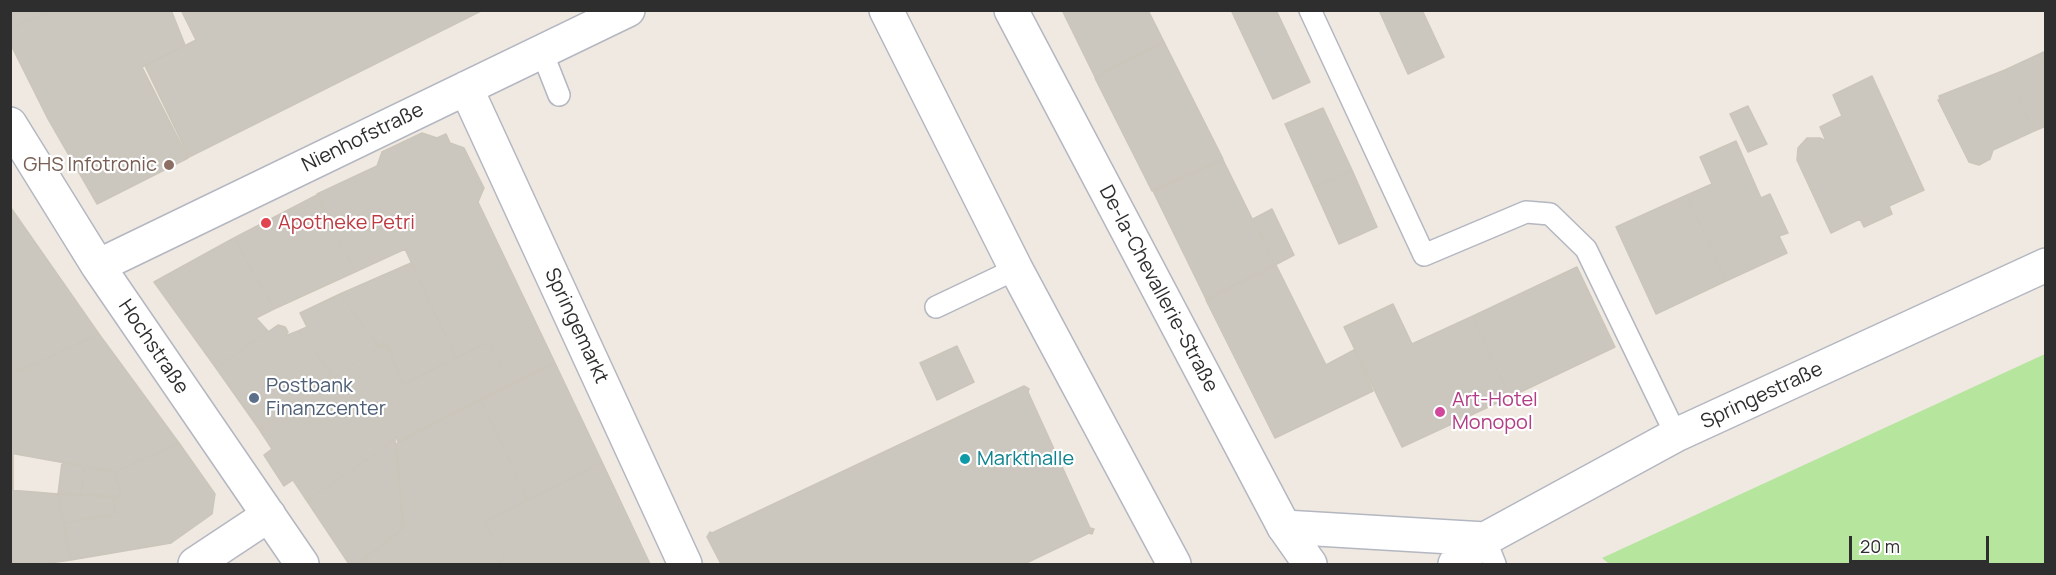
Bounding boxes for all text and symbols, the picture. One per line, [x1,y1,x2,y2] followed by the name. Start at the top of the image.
[298,98,428,178] street label: Nienhofstraße
[23,153,157,177] place label: GHS Infotronic
[162,158,176,172] marker: GHS Infotronic
[1093,181,1223,397] street label: De-la-Chevallerie-Straße
[278,211,415,235] place label: Apotheke Petri
[259,216,273,230] marker: Apotheke Petri
[539,265,613,387] street label: Springemarkt
[113,295,193,399] street label: Hochstraße
[1697,357,1827,435] street label: Springestraße
[266,374,386,421] place label: Postbank Finanzcenter
[1452,388,1538,435] place label: Art-Hotel Monopol
[247,391,261,405] marker: Postbank Finanzcenter
[1433,405,1447,419] marker: Art-Hotel Monopol
[977,447,1074,471] place label: Markthalle
[958,452,972,466] marker: Markthalle
[1852,524,1992,562] scale bar
[1860,534,1900,558] text: 20 m

